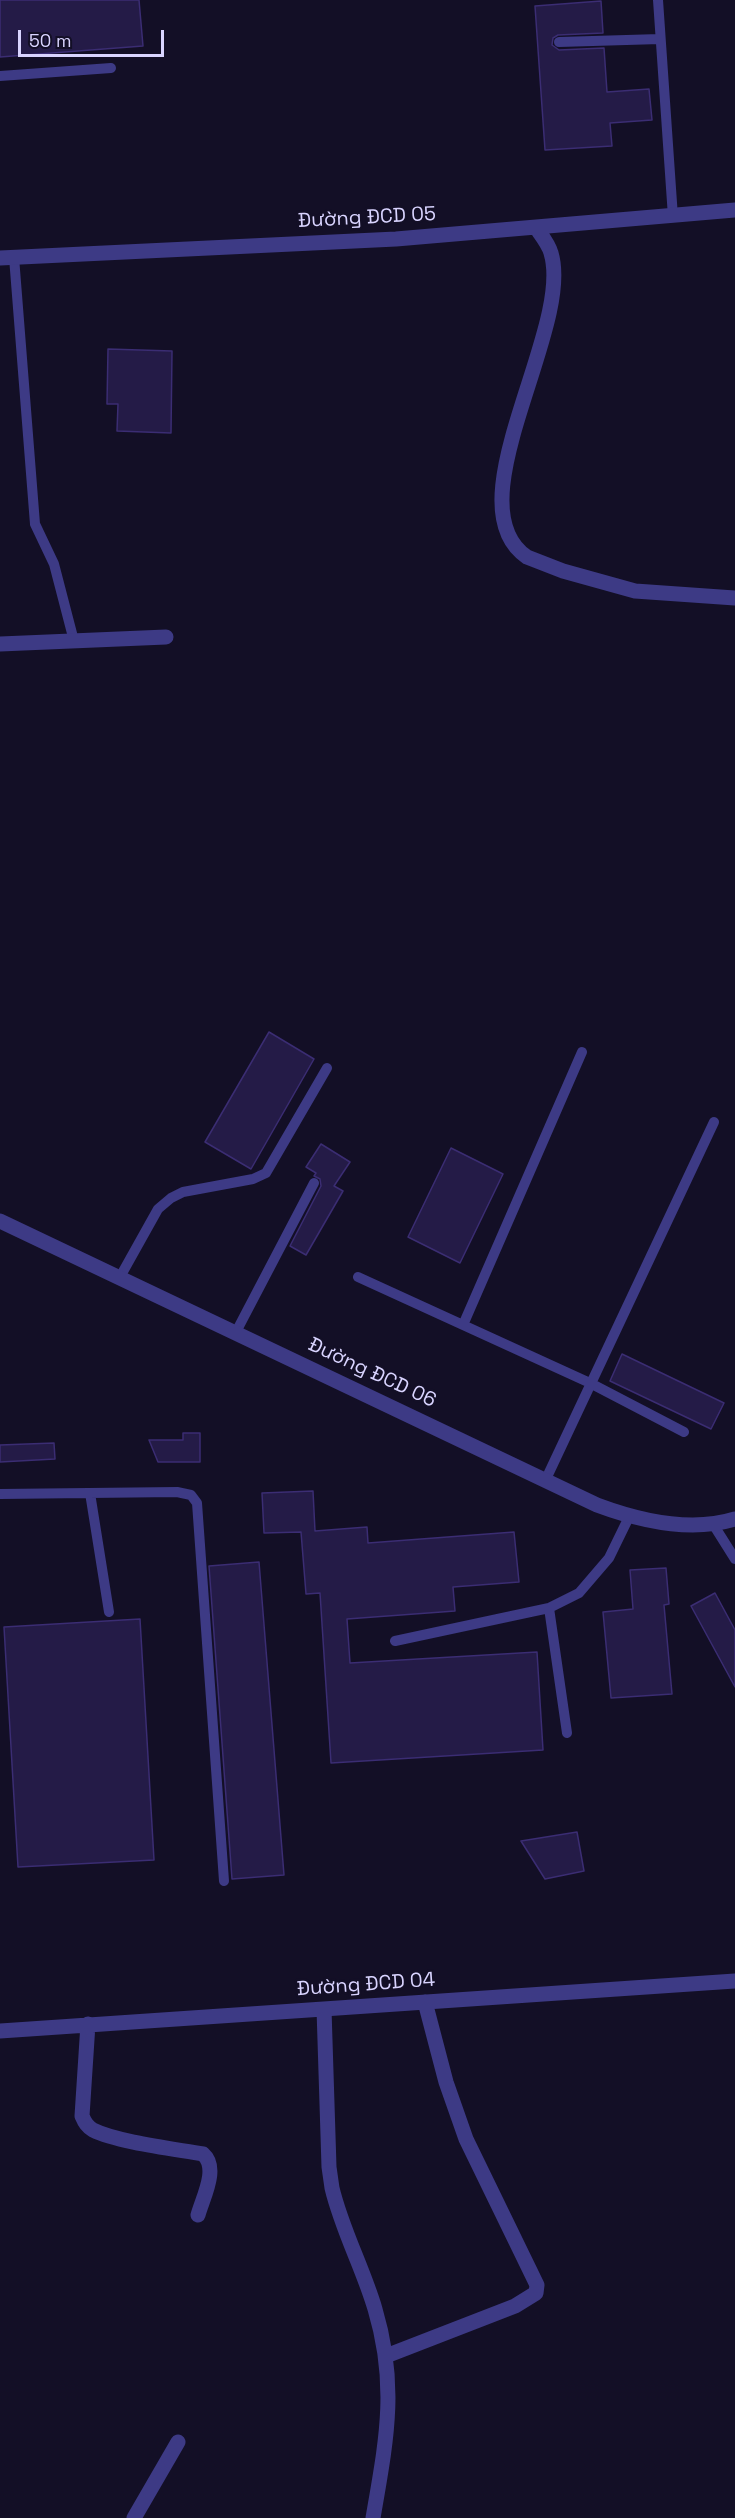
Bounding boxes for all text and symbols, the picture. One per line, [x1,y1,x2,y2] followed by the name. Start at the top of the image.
[21,18,166,56] scale bar
[29,29,71,52] text: 50 m
[297,202,437,234] street label: Đường ĐCD 05
[304,1333,440,1413] street label: Đường ĐCD 06
[296,1968,436,2002] street label: Đường ĐCD 04

